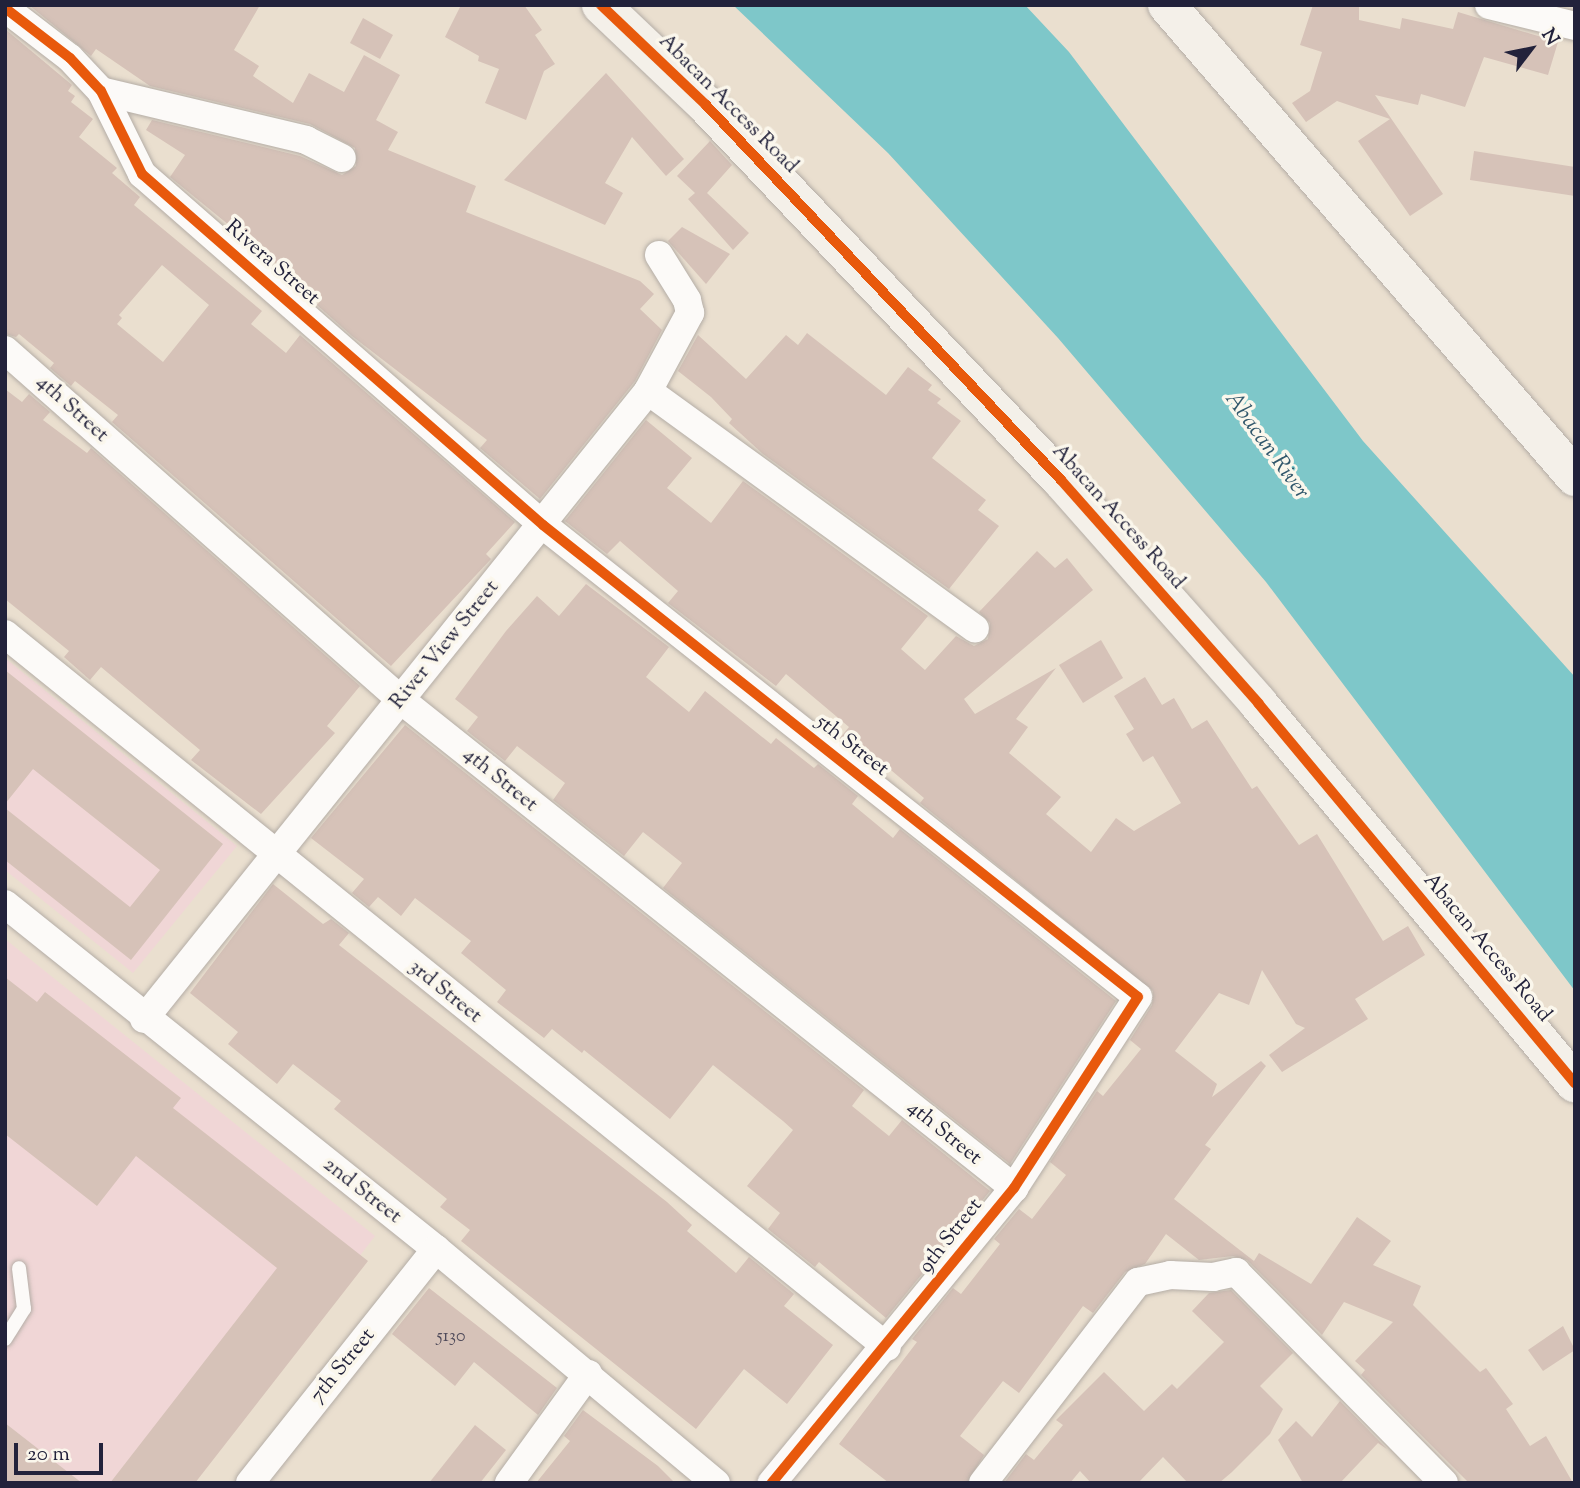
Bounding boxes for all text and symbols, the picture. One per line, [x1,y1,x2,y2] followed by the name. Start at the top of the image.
[1496,14,1566,84] north arrow
[1534,24,1565,51] text: N
[653,29,803,179] street label: Abacan Access Road
[219,215,325,311] street label: Rivera Street
[31,370,113,448] street label: 4th Street
[1218,387,1314,505] water label: Abacan River
[1046,439,1190,595] street label: Abacan Access Road
[385,575,505,715] street label: River View Street
[811,710,893,782] street label: 5th Street
[458,742,542,818] street label: 4th Street
[1417,868,1557,1028] street label: Abacan Access Road
[403,955,487,1029] street label: 3rd Street
[902,1095,986,1171] street label: 4th Street
[318,1153,406,1229] street label: 2nd Street
[914,1193,988,1279] street label: 9th Street
[305,1324,381,1408] street label: 7th Street
[437,1326,465,1348] house number: 5130
[18,1428,107,1472] scale bar
[27,1440,70,1470] text: 20 m

